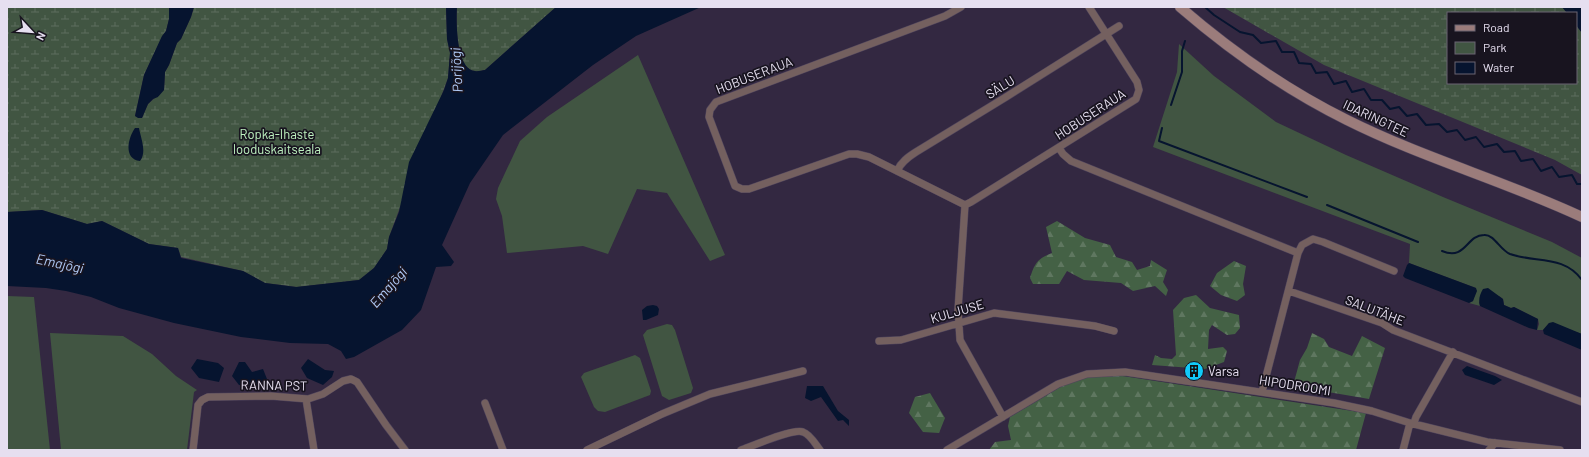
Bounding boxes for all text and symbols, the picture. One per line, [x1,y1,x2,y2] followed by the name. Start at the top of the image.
[12,12,52,52] north arrow
[1447,12,1577,84] legend
[1483,20,1510,34] text: Road
[34,30,49,43] text: N
[1483,40,1507,54] text: Park
[446,47,466,93] water label: Porijõgi
[713,53,795,97] street label: HOBUSERAUA
[1483,60,1515,74] text: Water
[982,72,1018,102] street label: SÄLU
[1052,85,1128,143] street label: HOBUSERAUA
[1341,96,1411,140] street label: IDARINGTEE
[233,126,321,157] park label: Ropka-Ihaste looduskaitseala
[35,250,86,276] water label: Emajõgi
[366,263,411,311] water label: Emajõgi
[1343,291,1407,329] street label: SALUTÄHE
[928,296,986,326] street label: KULJUSE
[1183,360,1205,382] building icon: Varsa
[1208,363,1239,379] place label: Varsa
[1258,371,1332,399] street label: HIPODROOMI
[241,376,307,394] street label: RANNA PST

